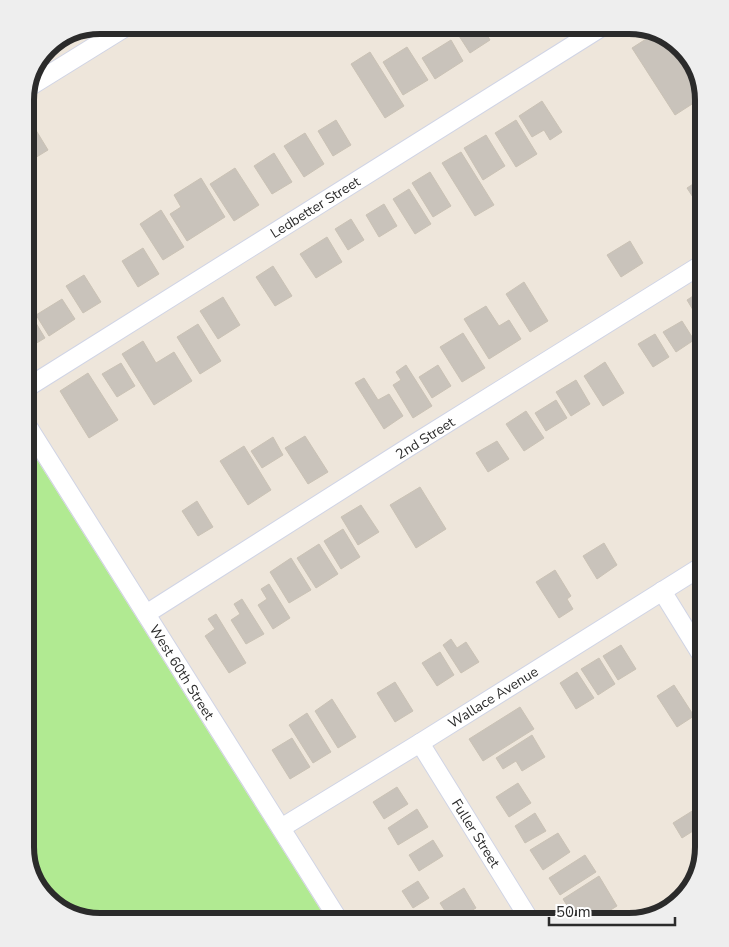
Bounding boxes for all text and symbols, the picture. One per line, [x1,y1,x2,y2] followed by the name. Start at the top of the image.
[267,172,364,243] street label: Ledbetter Street
[392,413,458,464] street label: 2nd Street
[145,621,218,723] street label: West 60th Street
[445,662,542,733] street label: Wallace Avenue
[447,795,504,871] street label: Fuller Street
[549,894,675,926] scale bar
[556,902,591,922] text: 50 m

